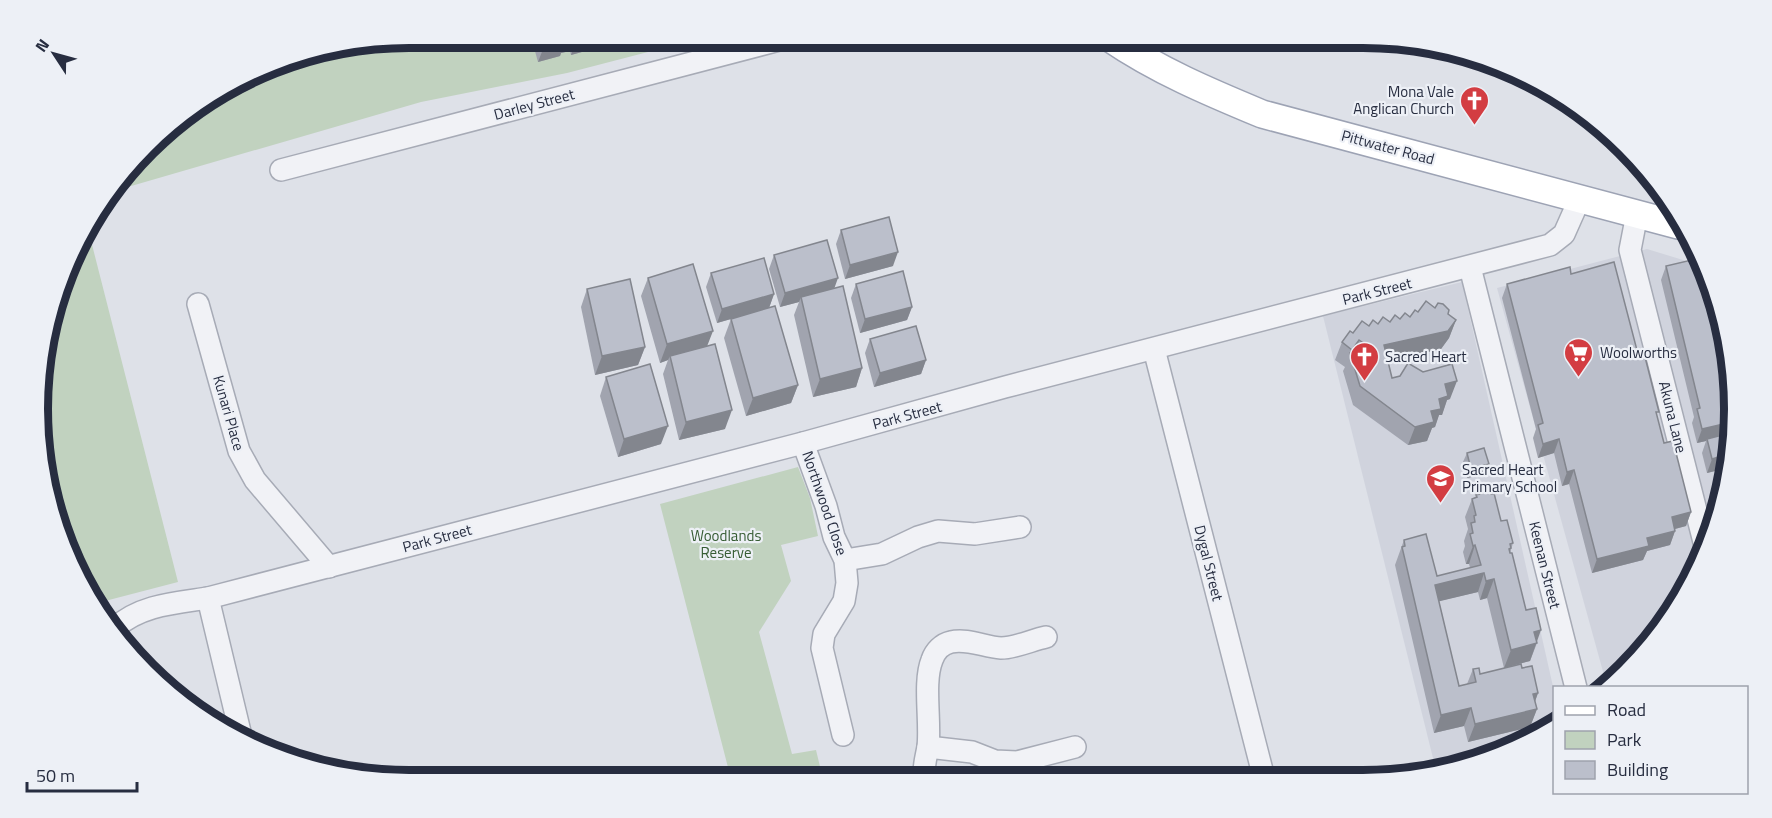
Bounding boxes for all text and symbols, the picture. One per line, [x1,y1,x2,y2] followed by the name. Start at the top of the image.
[24,24,84,84] north arrow
[29,34,55,57] text: N
[1353,80,1454,120] place label: Mona Vale Anglican Church
[491,82,578,126] street label: Darley Street
[1459,84,1491,126] church icon: Mona Vale Anglican Church
[1339,124,1437,170] street label: Pittwater Road
[1340,271,1415,311] street label: Park Street
[1563,336,1595,378] supermarket icon: Woolworths
[1348,340,1380,382] church icon: Sacred Heart
[1600,341,1677,364] place label: Woolworths
[1385,345,1467,368] place label: Sacred Heart
[207,373,251,453] street label: Kunari Place
[1653,379,1693,455] street label: Akuna Lane
[870,395,945,435] street label: Park Street
[796,448,854,558] street label: Northwood Close
[1462,458,1557,498] place label: Sacred Heart Primary School
[1425,462,1457,504] school or university icon: Sacred Heart Primary School
[400,518,475,558] street label: Park Street
[1523,519,1567,612] street label: Keenan Street
[1188,523,1230,604] street label: Dygal Street
[691,524,761,564] park label: Woodlands Reserve
[1553,686,1748,794] legend
[1607,696,1646,723] text: Road
[1607,726,1642,753] text: Park
[27,755,136,793] scale bar
[1607,756,1668,783] text: Building
[36,762,75,789] text: 50 m

